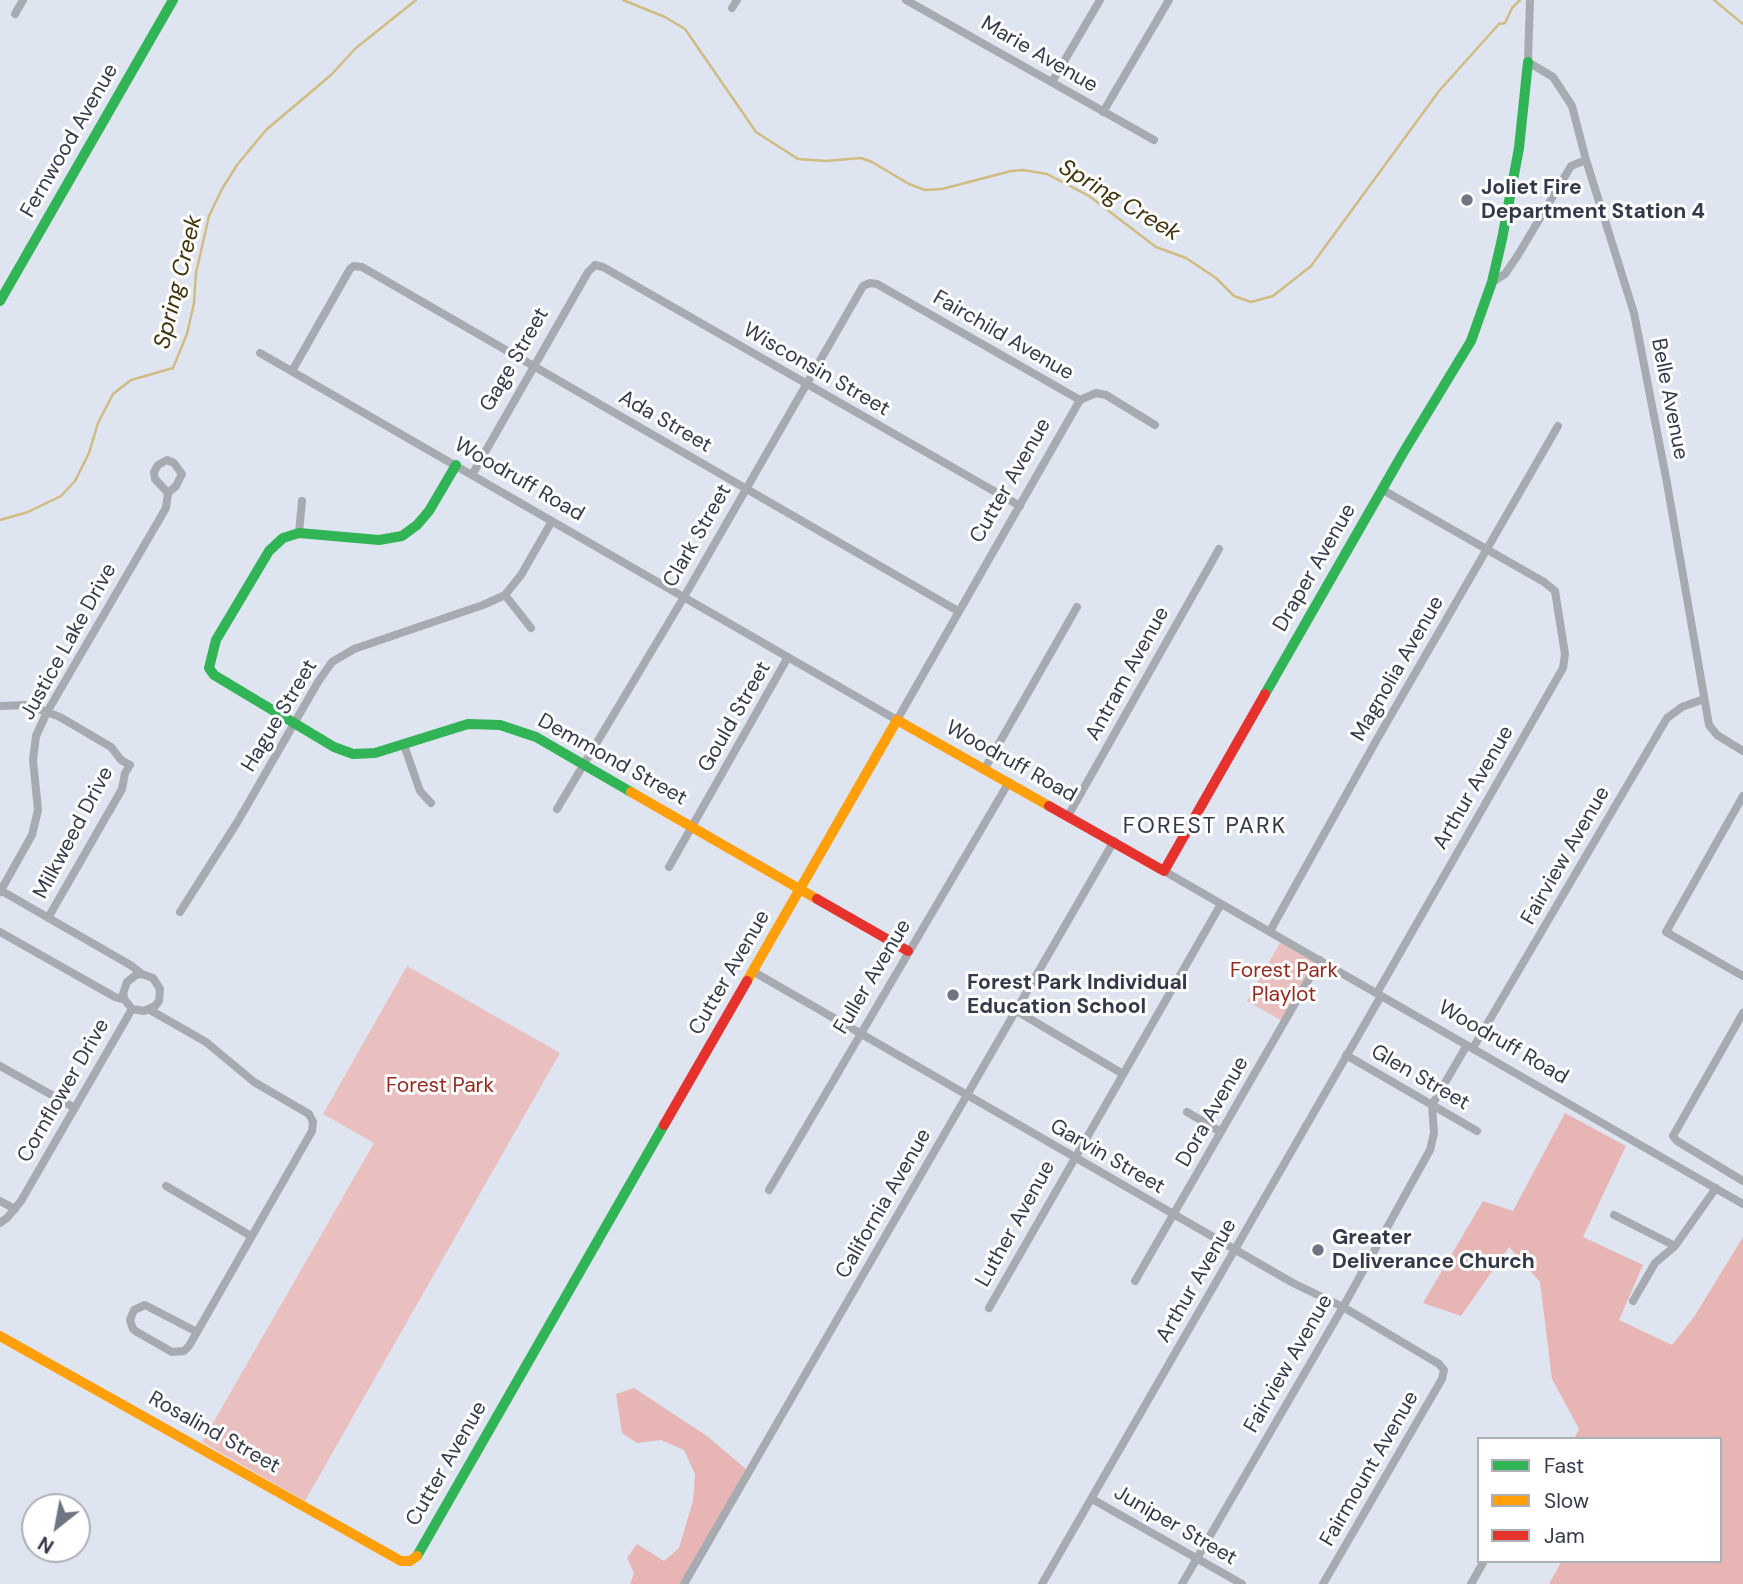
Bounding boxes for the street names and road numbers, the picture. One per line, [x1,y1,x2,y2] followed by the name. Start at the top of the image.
[976,11,1102,99] street label: Marie Avenue
[16,60,124,222] street label: Fernwood Avenue
[928,286,1078,386] street label: Fairchild Avenue
[475,304,555,416] street label: Gage Street
[738,318,894,422] street label: Wisconsin Street
[1645,336,1693,462] street label: Belle Avenue
[614,385,716,459] street label: Ada Street
[965,414,1057,548] street label: Cutter Avenue
[450,433,588,527] street label: Woodruff Road
[658,480,738,592] street label: Clark Street
[1268,500,1362,636] street label: Draper Avenue
[16,559,122,725] street label: Justice Lake Drive
[1346,592,1450,746] street label: Magnolia Avenue
[1081,603,1175,745] street label: Antram Avenue
[237,655,323,777] street label: Hague Street
[693,657,777,777] street label: Gould Street
[533,709,691,811] street label: Demmond Street
[941,716,1081,808] street label: Woodruff Road
[1428,722,1520,854] street label: Arthur Avenue
[29,763,119,903] street label: Milkweed Drive
[1516,782,1616,930] street label: Fairview Avenue
[684,906,776,1040] street label: Cutter Avenue
[829,915,917,1039] street label: Fuller Avenue
[1434,996,1572,1090] street label: Woodruff Road
[13,1015,115,1167] street label: Cornflower Drive
[1366,1040,1474,1116] street label: Glen Street
[1171,1052,1255,1172] street label: Dora Avenue
[1045,1114,1169,1200] street label: Garvin Street
[831,1125,937,1283] street label: California Avenue
[971,1157,1061,1291] street label: Luther Avenue
[1151,1215,1243,1347] street label: Arthur Avenue
[1239,1290,1339,1438] street label: Fairview Avenue
[144,1387,284,1479] street label: Rosalind Street
[1315,1387,1425,1551] street label: Fairmount Avenue
[401,1397,493,1531] street label: Cutter Avenue
[1109,1481,1241,1571] street label: Juniper Street

